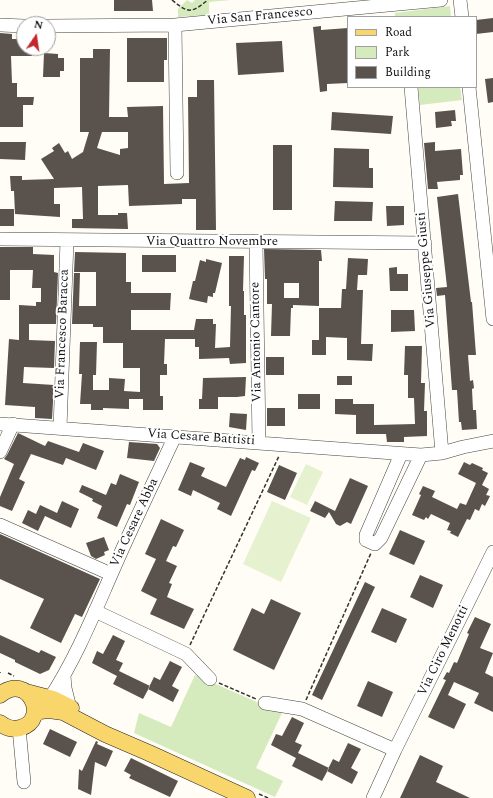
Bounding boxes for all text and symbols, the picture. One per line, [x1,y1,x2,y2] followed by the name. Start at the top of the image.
[207,5,313,29] street label: Via San Francesco
[16,16,56,56] north arrow
[32,16,45,34] text: N
[347,16,477,88] legend
[385,23,412,42] text: Road
[385,43,410,62] text: Park
[385,63,431,82] text: Building
[414,211,440,329] street label: Via Giuseppe Giusti
[146,234,278,250] street label: Via Quattro Novembre
[53,269,73,399] street label: Via Francesco Baracca
[248,282,266,402] street label: Via Antonio Cantore
[147,426,255,450] street label: Via Cesare Battisti
[108,476,162,570] street label: Via Cesare Abba
[415,603,473,699] street label: Via Ciro Menotti

